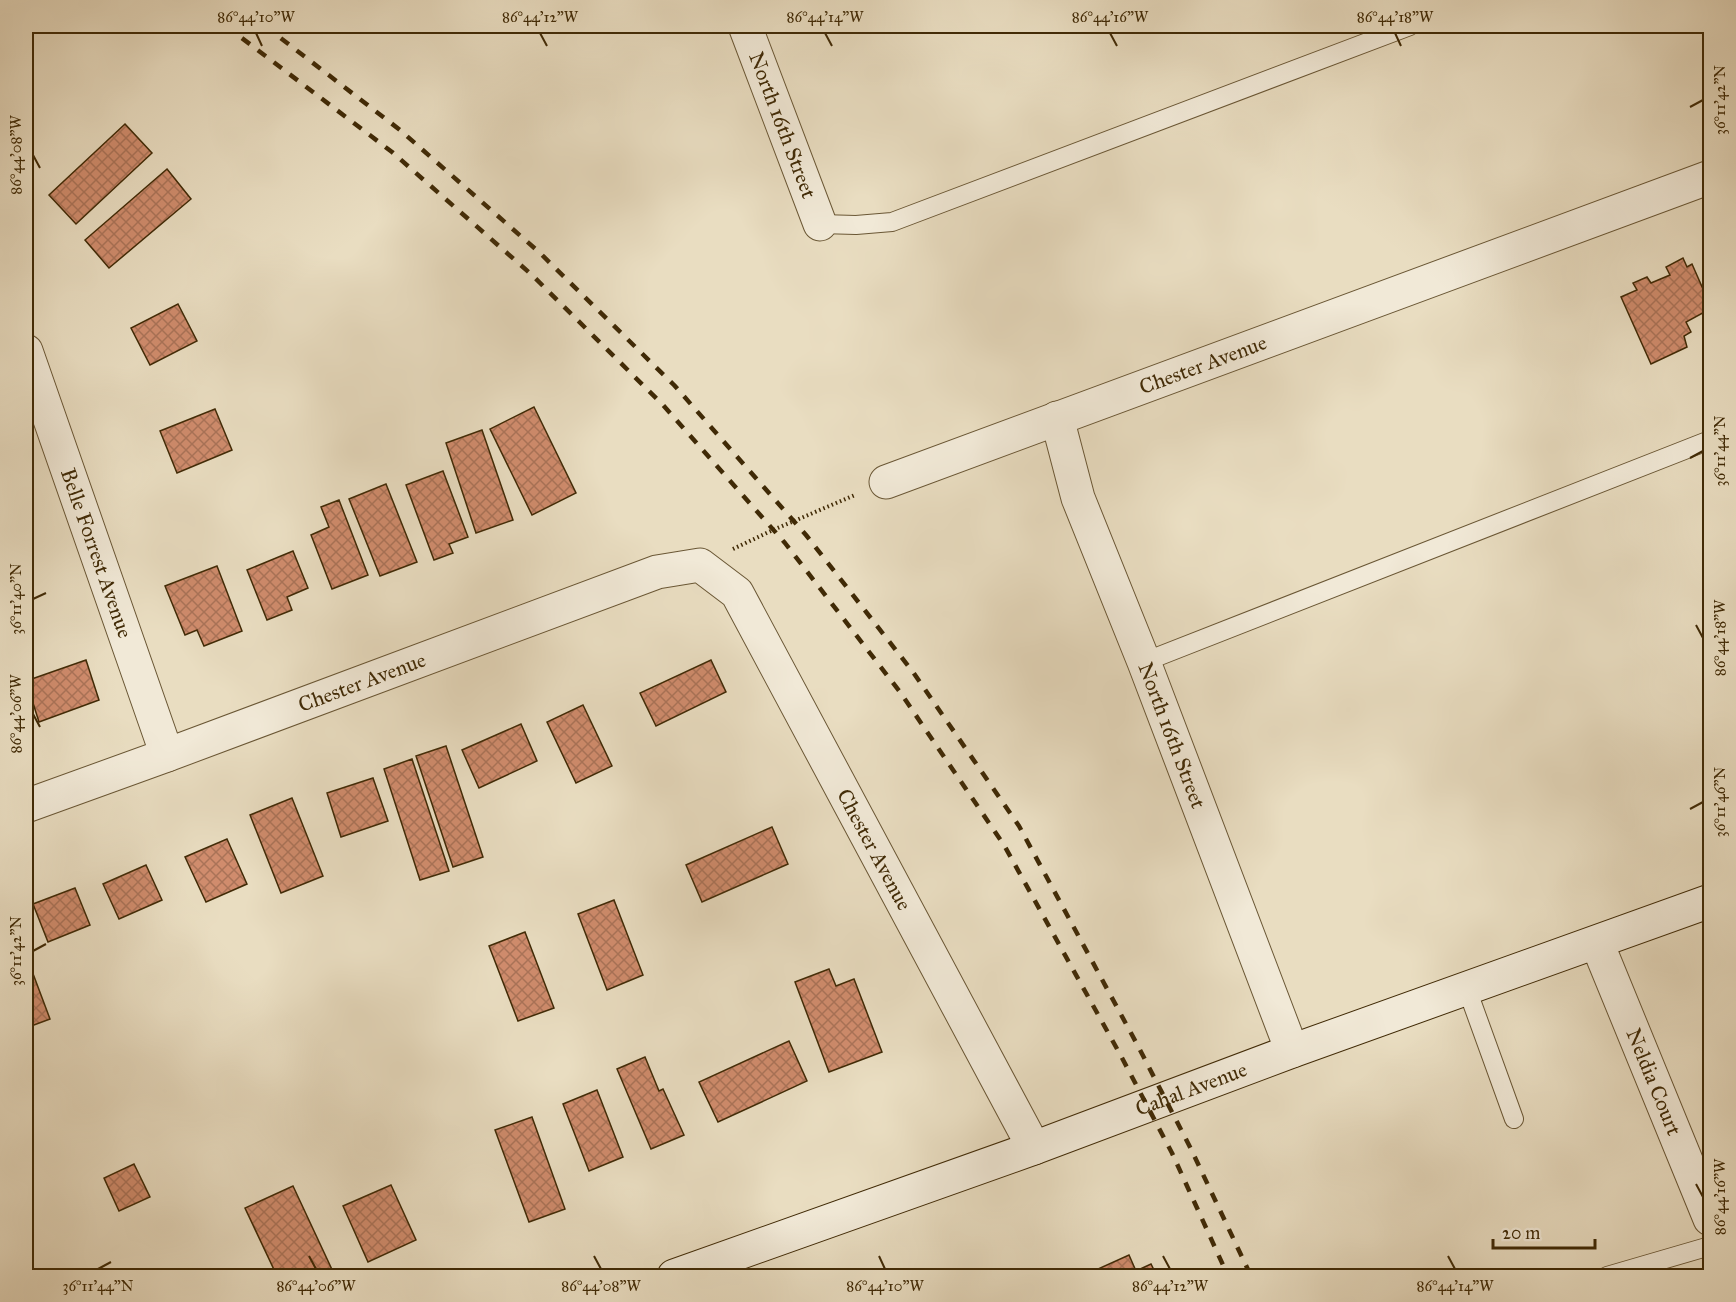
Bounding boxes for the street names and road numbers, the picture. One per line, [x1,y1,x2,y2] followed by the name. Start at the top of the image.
[743,48,822,203] street label: North 16th Street
[1136,329,1271,400] street label: Chester Avenue
[55,465,138,642] street label: Belle Forrest Avenue
[295,646,429,718] street label: Chester Avenue
[1132,659,1212,813] street label: North 16th Street
[831,784,918,915] street label: Chester Avenue
[1620,1025,1688,1140] street label: Neldia Court
[1132,1056,1251,1122] street label: Cahal Avenue

